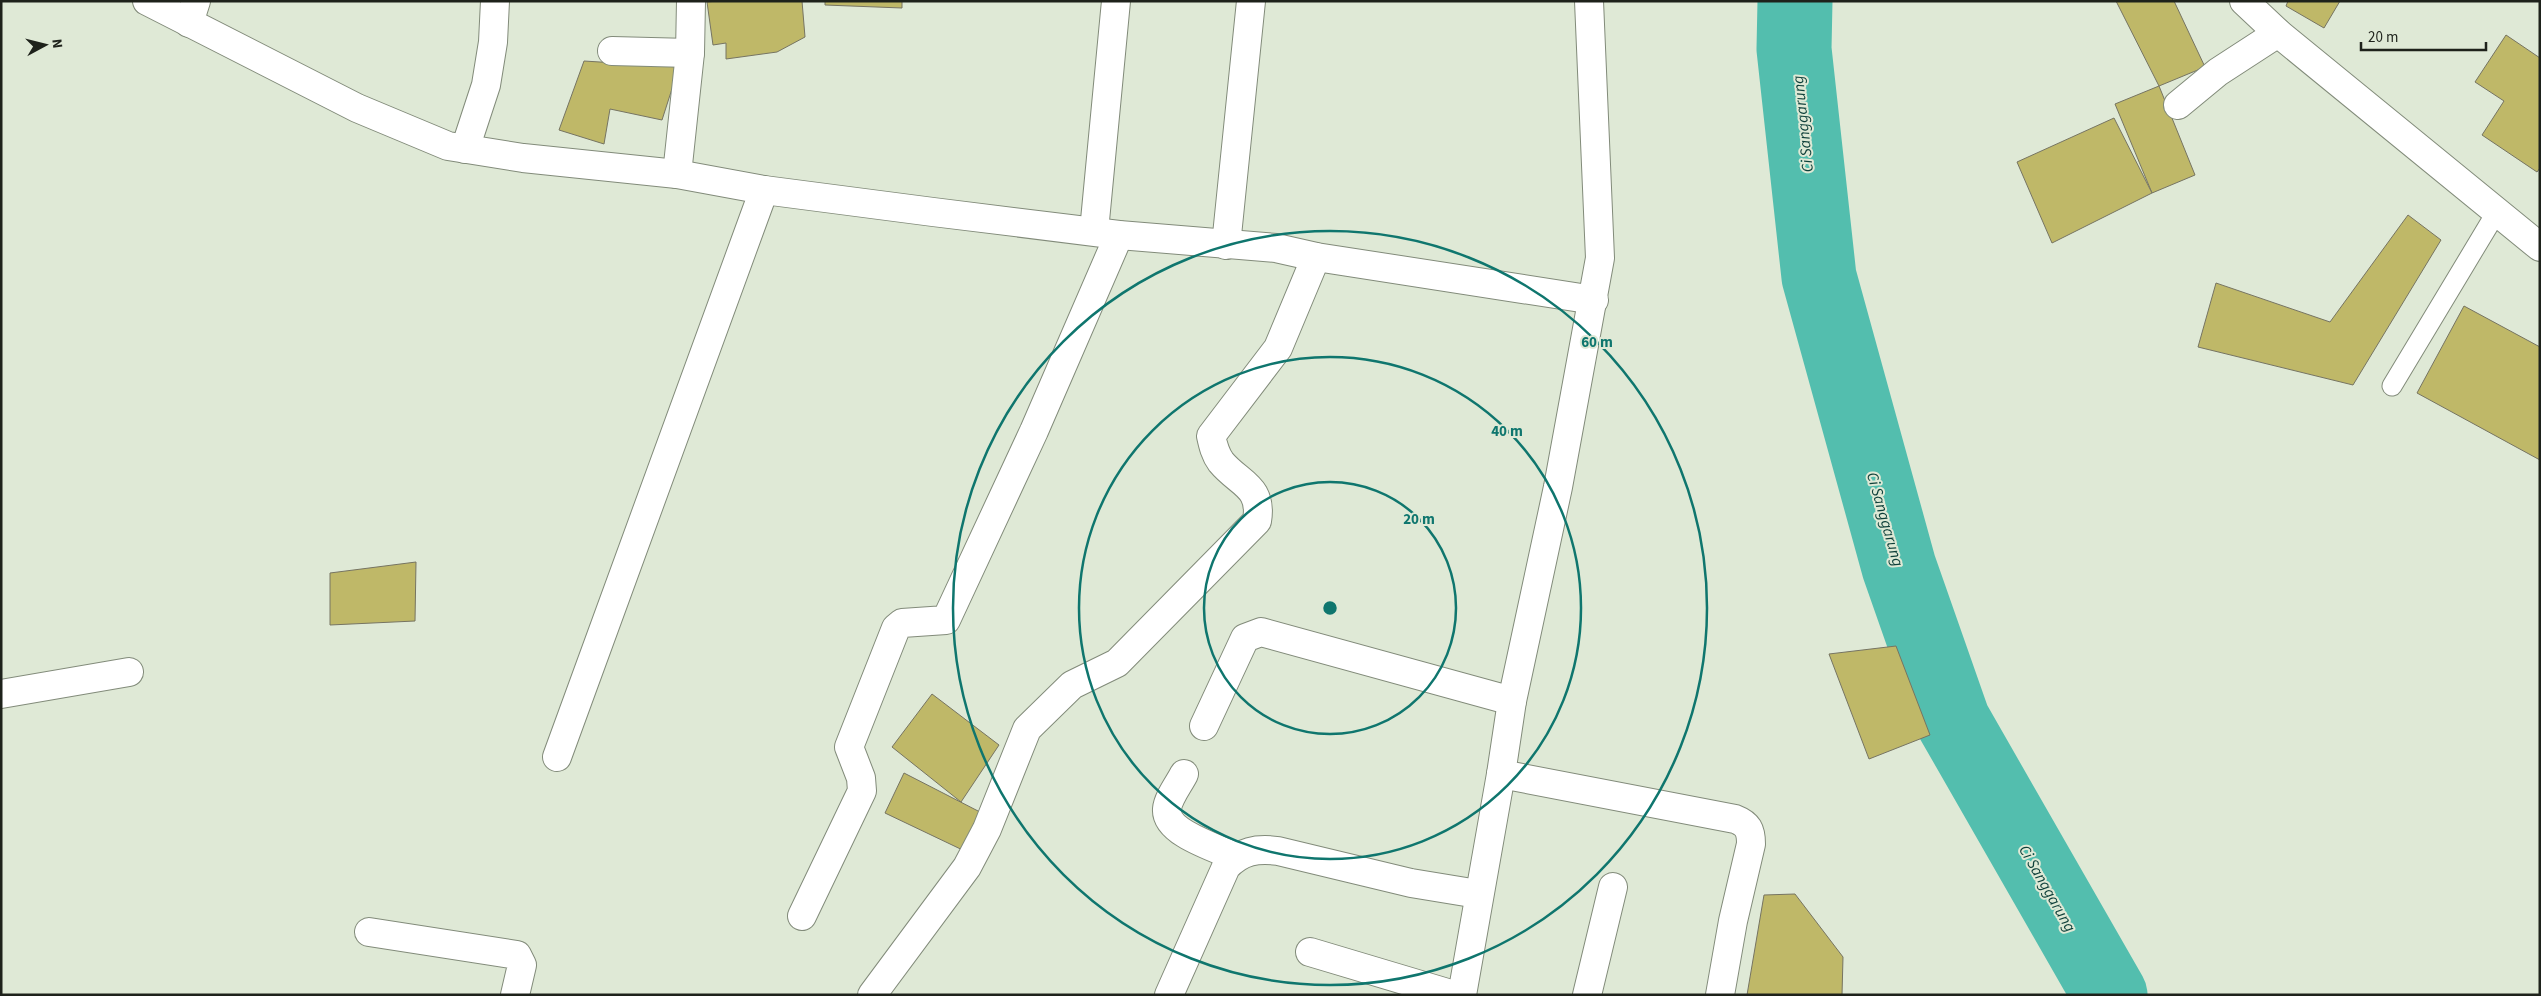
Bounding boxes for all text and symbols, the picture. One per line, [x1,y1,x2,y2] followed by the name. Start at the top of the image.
[20,20,70,70] north arrow
[2361,20,2486,52] scale bar
[2368,27,2398,48] text: 20 m
[46,38,67,49] text: N
[1787,74,1819,173] water label: Ci Sanggarung
[1581,332,1613,353] text: 60 m
[1491,421,1523,442] text: 40 m
[1861,470,1909,569] water label: Ci Sanggarung
[1403,509,1435,530] text: 20 m
[1321,599,1339,617] centre of rings
[2013,841,2081,936] water label: Ci Sanggarung

